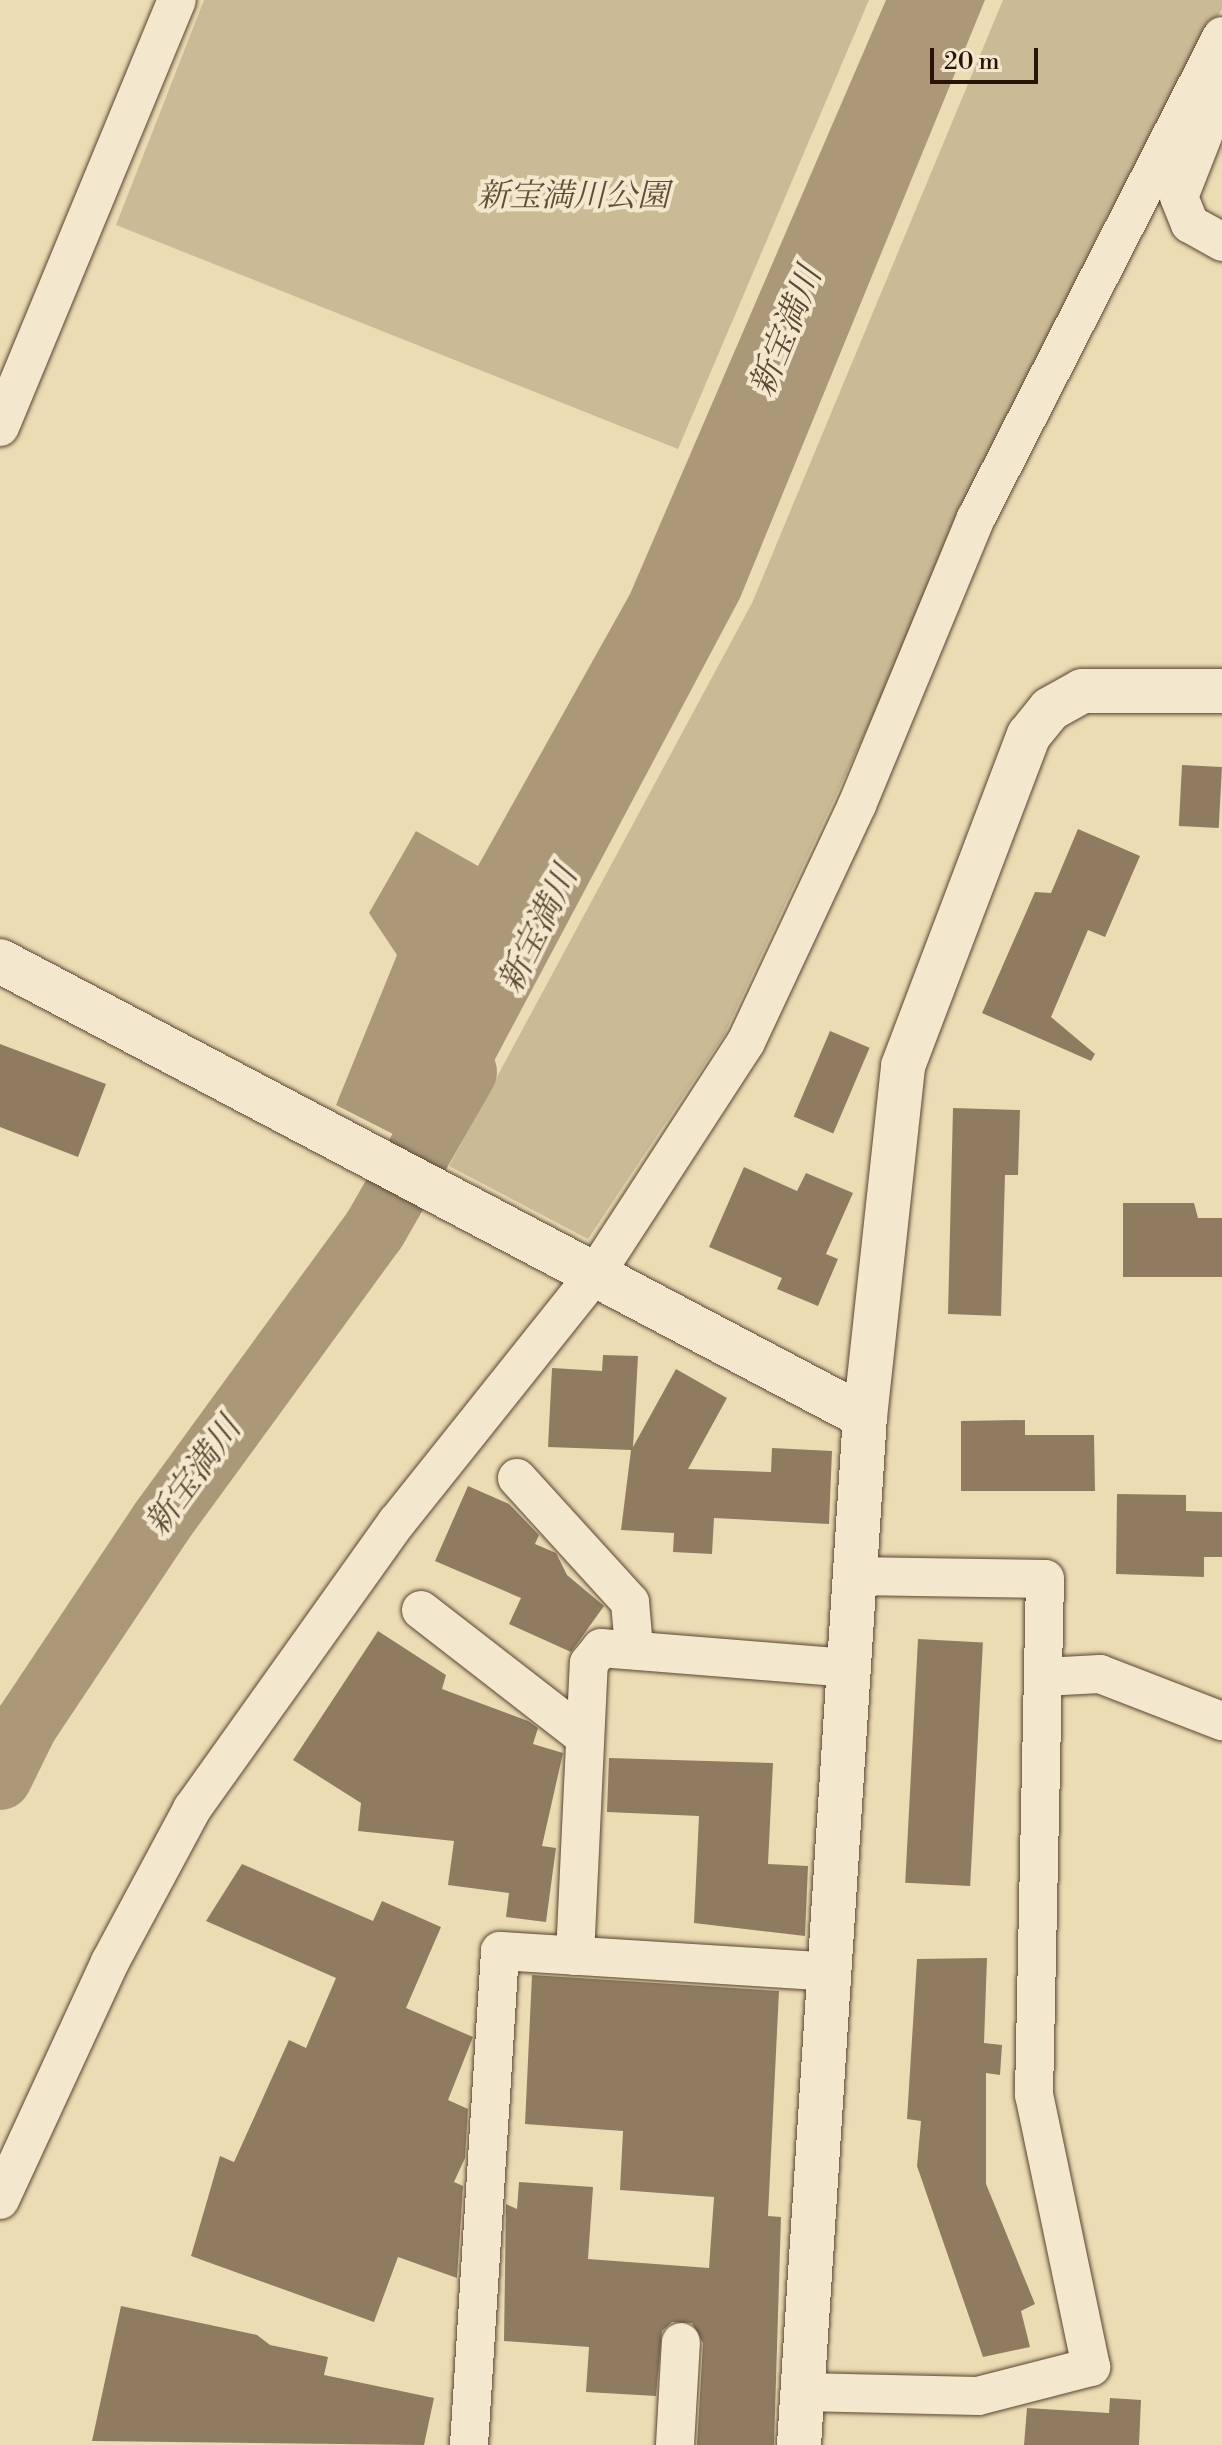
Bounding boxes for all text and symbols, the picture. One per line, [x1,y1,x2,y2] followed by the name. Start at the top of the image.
[934,32,1042,82] scale bar
[944,47,1000,77] text: 20 m
[477,177,669,215] park label: 新宝満川公園
[743,261,831,403] water label: 新宝満川
[491,860,587,1000] water label: 新宝満川
[138,1410,250,1544] water label: 新宝満川

